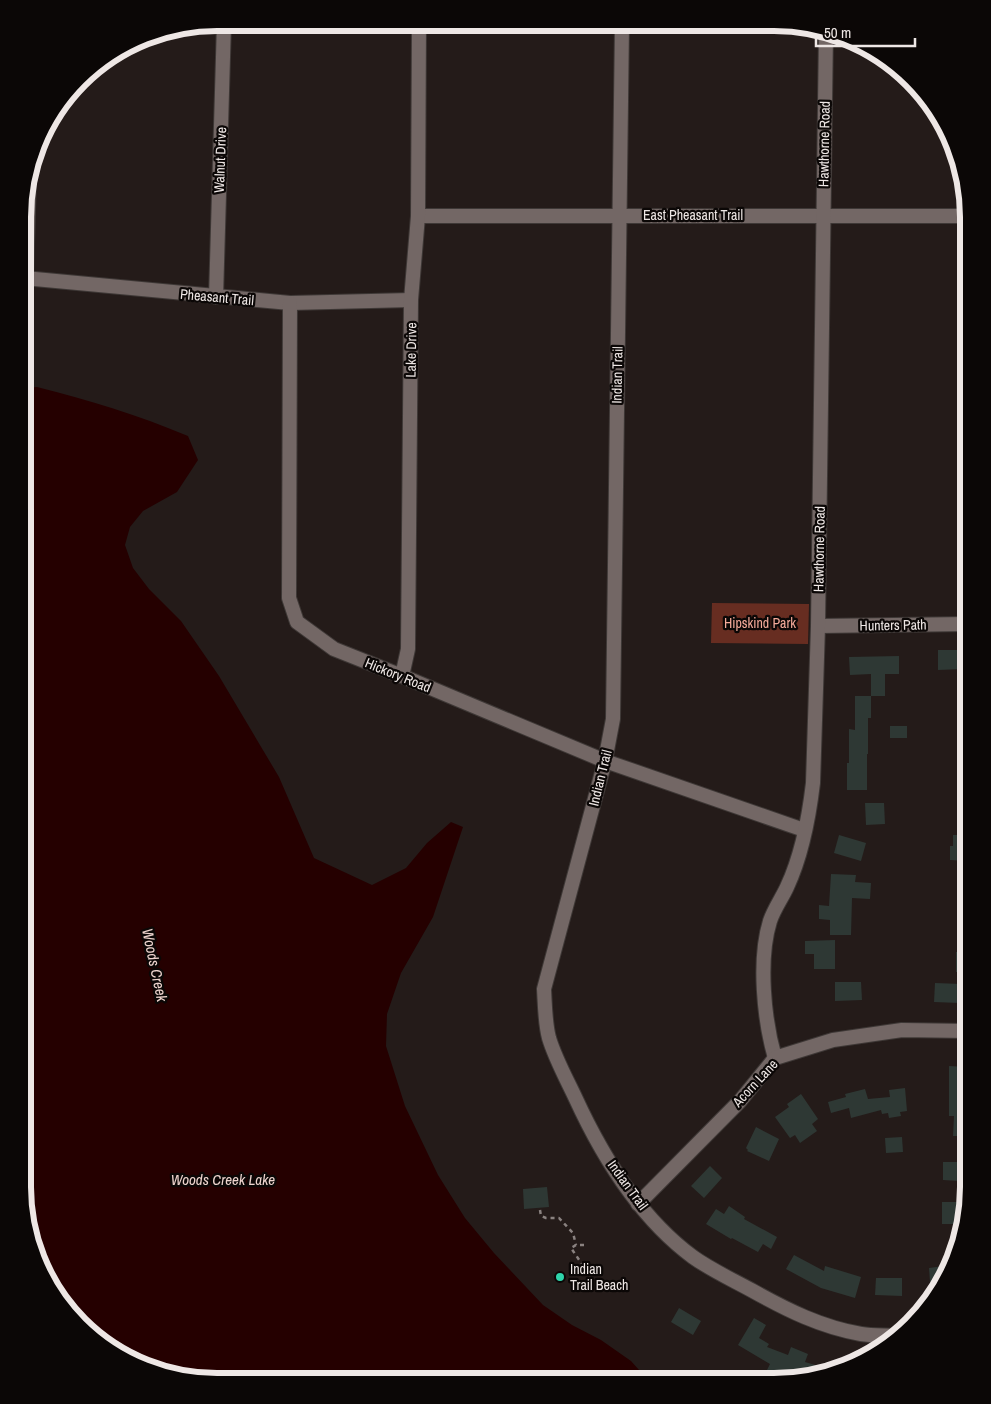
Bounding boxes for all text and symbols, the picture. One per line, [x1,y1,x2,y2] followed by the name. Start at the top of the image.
[816,15,915,47] scale bar
[824,22,851,43] text: 50 m
[814,101,834,187] street label: Hawthorne Road
[210,127,230,193] street label: Walnut Drive
[643,206,743,224] street label: East Pheasant Trail
[179,285,255,309] street label: Pheasant Trail
[402,322,420,378] street label: Lake Drive
[607,346,627,404] street label: Indian Trail
[809,506,829,592] street label: Hawthorne Road
[724,614,796,632] park label: Hipskind Park
[859,615,927,635] street label: Hunters Path
[362,654,434,696] street label: Hickory Road
[584,748,616,808] street label: Indian Trail
[137,927,173,1004] water label: Woods Creek
[728,1055,782,1111] street label: Acorn Lane
[604,1156,652,1214] street label: Indian Trail
[171,1169,275,1190] water label: Woods Creek Lake
[570,1260,628,1294] place label: Indian Trail Beach
[554,1271,566,1283] marker: Indian Trail Beach

